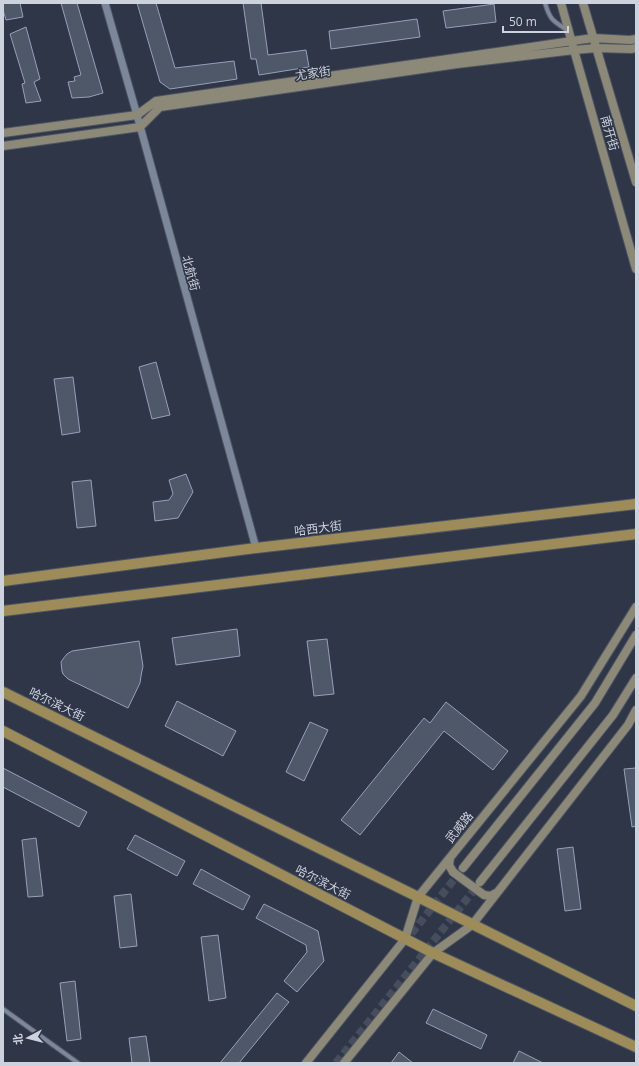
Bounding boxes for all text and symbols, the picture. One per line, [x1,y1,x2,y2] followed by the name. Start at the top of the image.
[503,8,568,34] scale bar
[509,13,537,30] text: 50 m
[294,62,332,84] street label: 尤家街
[597,113,623,153] street label: 南开街
[178,253,204,293] street label: 北航街
[293,517,343,539] street label: 哈西大街
[26,683,88,725] street label: 哈尔滨大街
[441,808,477,846] street label: 武威路
[292,861,354,903] street label: 哈尔滨大街
[8,1018,48,1058] north arrow
[9,1033,26,1046] text: 北

